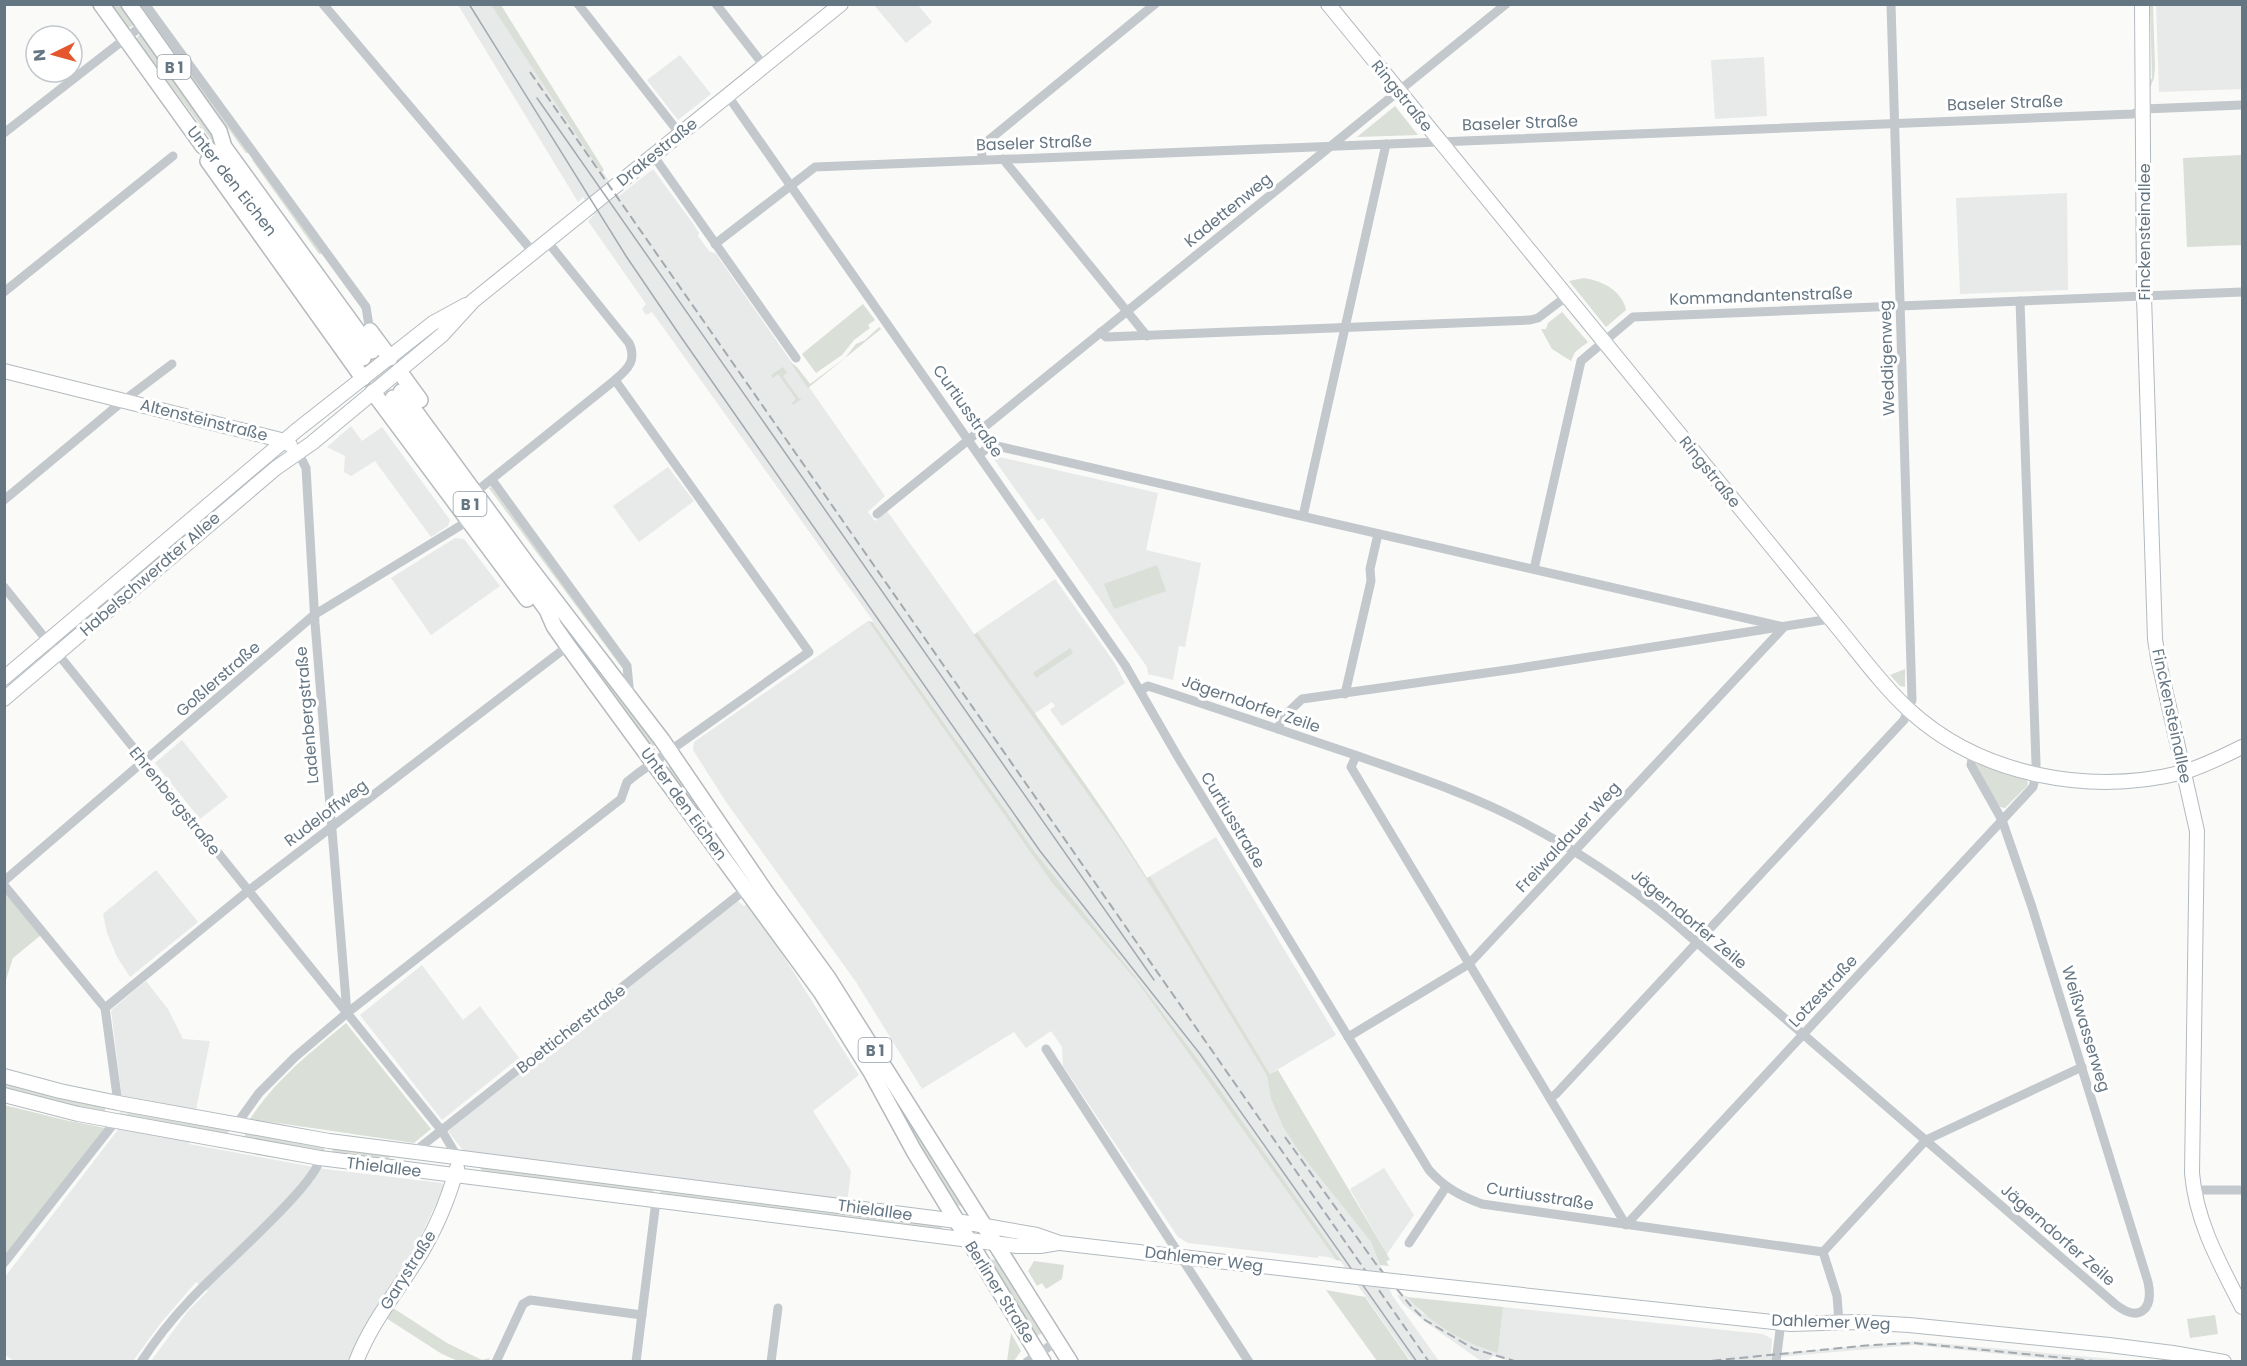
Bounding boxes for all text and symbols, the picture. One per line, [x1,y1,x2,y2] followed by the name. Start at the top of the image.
[24,24,84,84] north arrow
[28,48,52,62] text: N
[158,55,190,79] road number: B 1
[1366,55,1438,137] street label: Ringstraße
[1947,89,2063,117] street label: Baseler Straße
[1462,109,1578,137] street label: Baseler Straße
[612,112,702,192] street label: Drakestraße
[182,121,282,241] street label: Unter den Eichen
[976,129,1092,157] street label: Baseler Straße
[2133,163,2156,301] street label: Finckensteinallee
[1179,167,1277,253] street label: Kadettenweg
[1669,281,1853,311] street label: Kommandantenstraße
[1873,300,1901,416] street label: Weddigenweg
[927,360,1009,462] street label: Curtiusstraße
[138,393,270,447] street label: Altensteinstraße
[1674,431,1746,513] street label: Ringstraße
[454,492,486,516] road number: B 1
[75,506,225,641] street label: Habelschwerdter Allee
[171,636,265,722] street label: Goßlerstraße
[290,645,324,785] street label: Ladenbergstraße
[2146,647,2198,786] street label: Finckensteinallee
[1179,670,1323,739] street label: Jägerndorfer Zeile
[124,742,226,860] street label: Ehrenbergstraße
[635,743,733,865] street label: Unter den Eichen
[1195,767,1271,873] street label: Curtiusstraße
[279,774,373,852] street label: Rudeloffweg
[1510,776,1626,898] street label: Freiwaldauer Weg
[1626,864,1752,974] street label: Jägerndorfer Zeile
[1783,949,1863,1032] street label: Lotzestraße
[2056,963,2116,1095] street label: Weißwasserweg
[511,979,631,1079] street label: Boetticherstraße
[858,1038,892,1062] road number: B 1
[345,1151,423,1183] street label: Thielallee
[1485,1176,1596,1216] street label: Curtiusstraße
[1996,1179,2120,1291] street label: Jägerndorfer Zeile
[836,1193,914,1227] street label: Thielallee
[374,1226,442,1314] street label: Garystraße
[959,1236,1041,1348] street label: Berliner Straße
[1143,1240,1265,1278] street label: Dahlemer Weg
[1771,1308,1891,1336] street label: Dahlemer Weg

